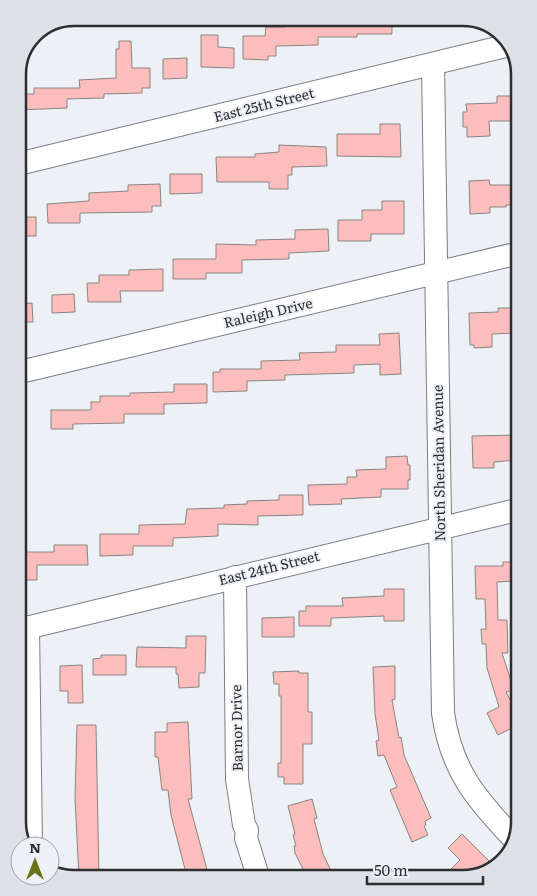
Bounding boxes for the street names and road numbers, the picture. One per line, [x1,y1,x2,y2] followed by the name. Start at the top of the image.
[211,82,316,126] street label: East 25th Street
[221,292,314,332] street label: Raleigh Drive
[427,385,449,541] street label: North Sheridan Avenue
[216,545,322,589] street label: East 24th Street
[225,684,247,772] street label: Barnor Drive

